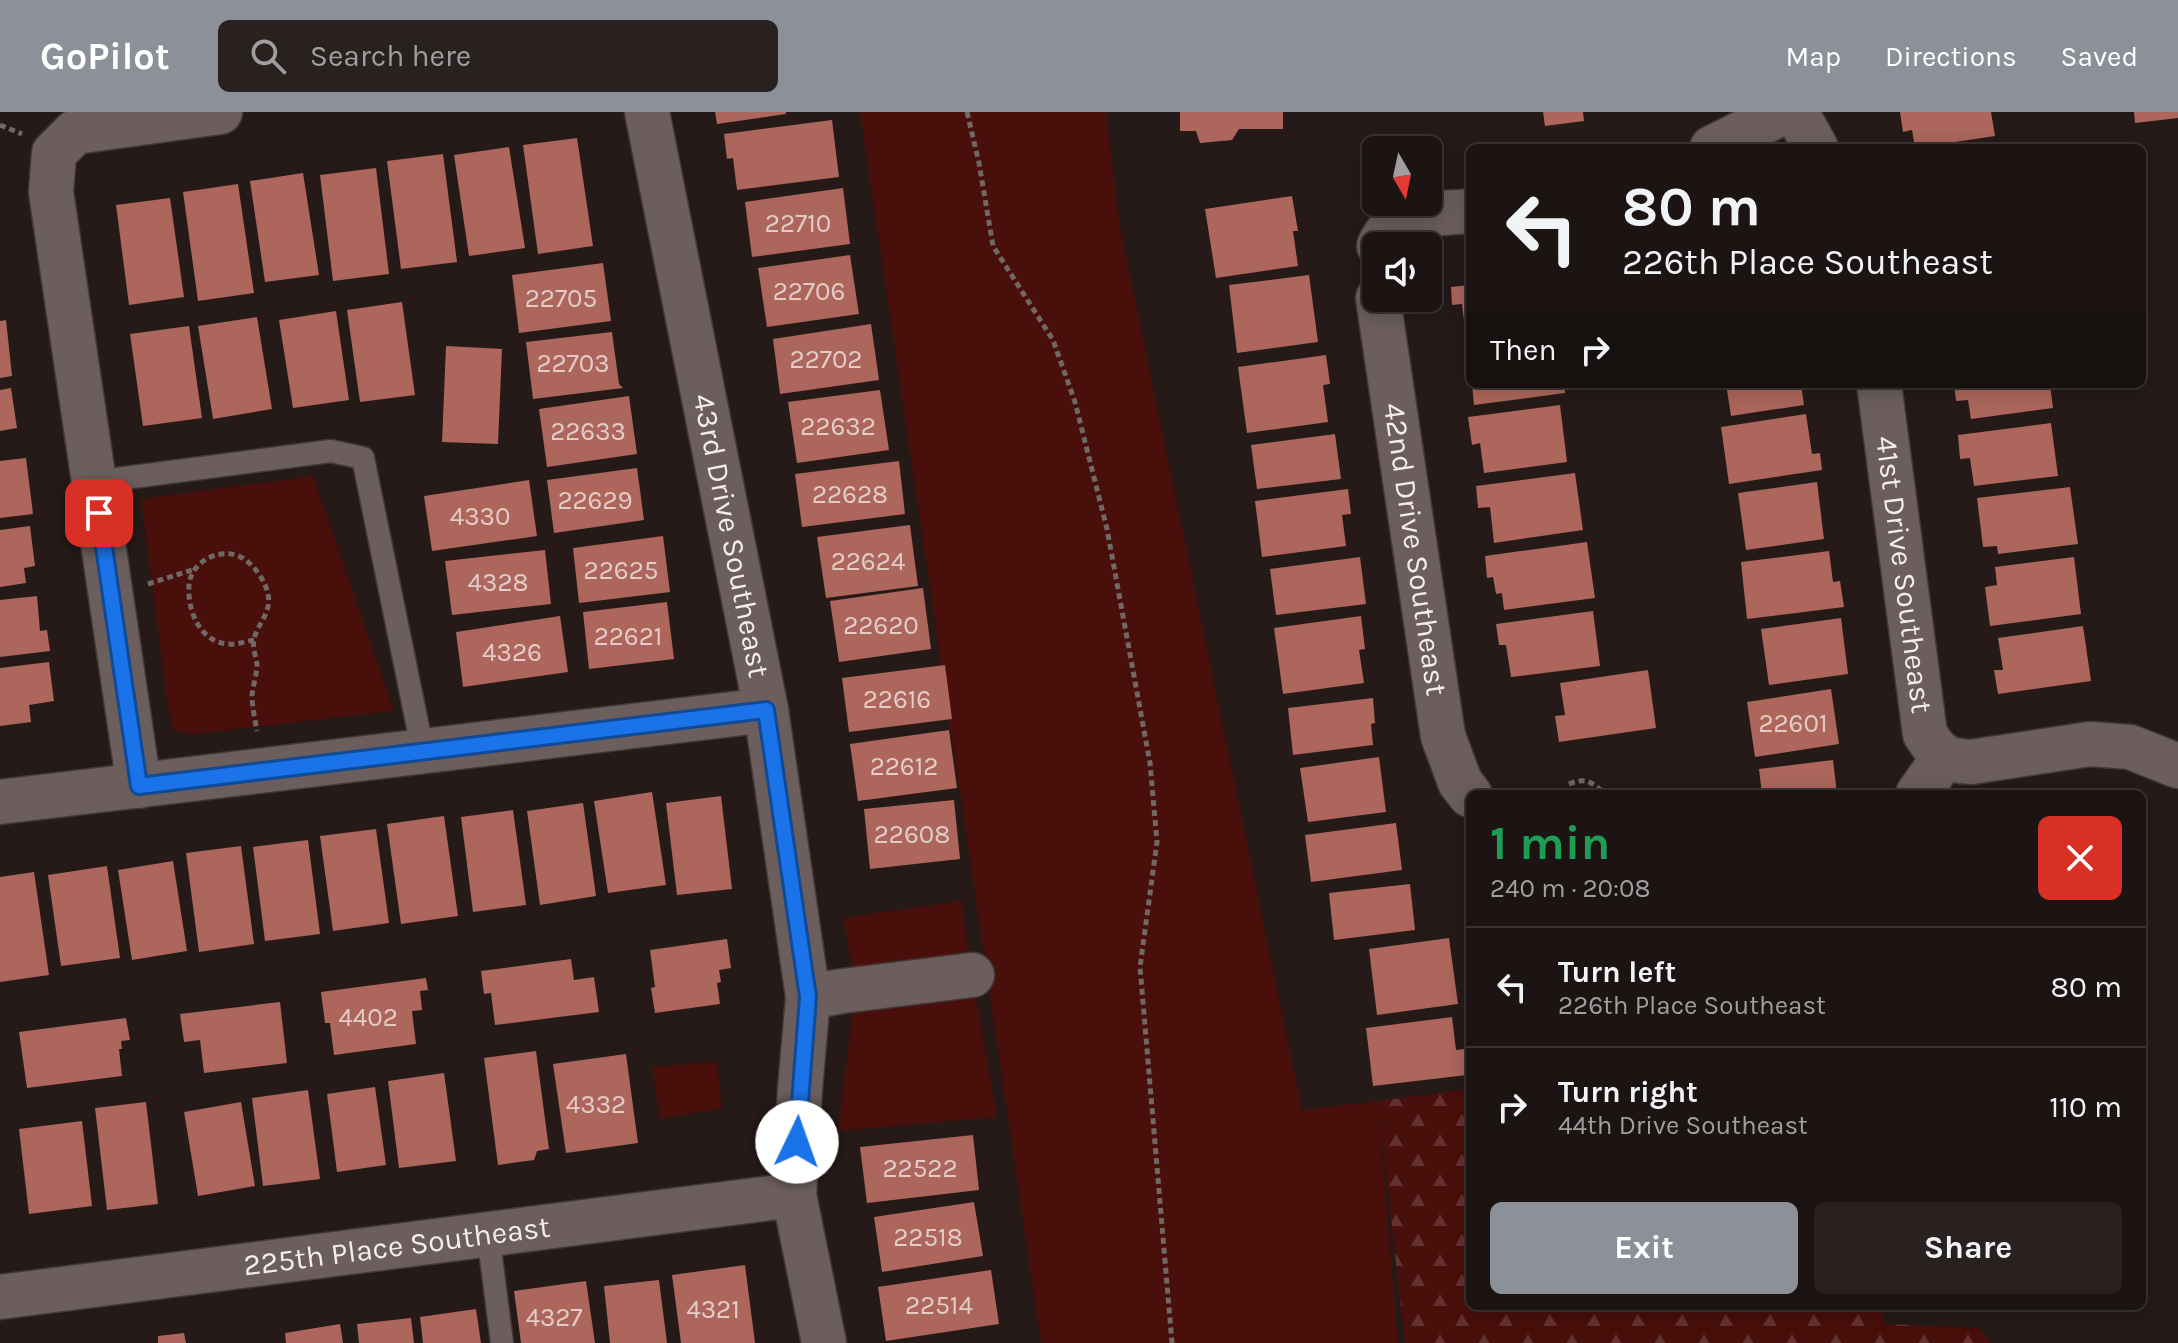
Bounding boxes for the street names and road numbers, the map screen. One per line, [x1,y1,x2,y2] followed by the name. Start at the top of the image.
[685,391,777,681] street label: 43rd Drive Southeast
[1376,400,1455,698] street label: 42nd Drive Southeast
[1868,434,1940,715] street label: 41st Drive Southeast
[241,1209,552,1284] street label: 225th Place Southeast

